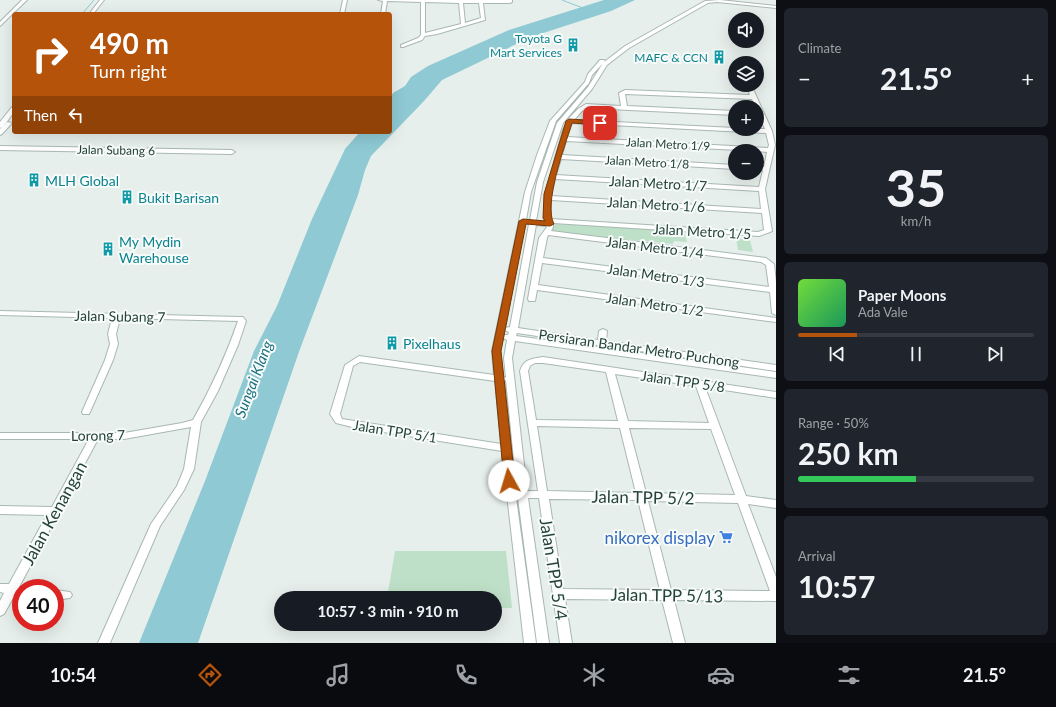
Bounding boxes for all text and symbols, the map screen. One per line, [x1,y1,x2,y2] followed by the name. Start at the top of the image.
[728,12,764,180] map controls
[728,12,764,48] button: sound
[90,26,169,60] text: 490 m
[24,28,76,80] icon: right
[490,31,562,60] place label: Toyota G Mart Services
[565,37,581,53] building icon: Toyota G Mart Services
[798,40,841,56] text: Climate
[711,49,727,65] building icon: MAFC & CCN
[634,50,708,65] place label: MAFC & CCN
[728,56,764,92] button: layers
[90,60,167,82] text: Turn right
[880,60,952,96] text: 21.5°
[798,65,811,92] text: −
[1021,65,1034,92] text: +
[728,100,764,136] button: +
[65,104,87,126] icon: left
[24,106,57,124] text: Then
[583,106,617,140] pin
[589,112,611,134] icon: arrive
[626,134,710,154] street label: Jalan Metro 1/9
[77,142,155,158] street label: Jalan Subang 6
[728,144,764,180] button: −
[605,152,689,172] street label: Jalan Metro 1/8
[886,156,946,218] text: 35
[26,172,42,188] building icon: MLH Global
[45,172,119,189] place label: MLH Global
[608,172,708,194] street label: Jalan Metro 1/7
[119,189,135,205] building icon: Bukit Barisan
[138,189,219,206] place label: Bukit Barisan
[606,193,706,215] street label: Jalan Metro 1/6
[901,213,931,229] text: km/h
[652,220,752,242] street label: Jalan Metro 1/5
[119,233,189,266] place label: My Mydin Warehouse
[605,233,705,261] street label: Jalan Metro 1/4
[100,241,116,257] building icon: My Mydin Warehouse
[606,260,706,290] street label: Jalan Metro 1/3
[858,286,946,304] text: Paper Moons
[605,289,705,319] street label: Jalan Metro 1/2
[858,304,908,320] text: Ada Vale
[74,307,166,325] street label: Jalan Subang 7
[538,326,740,370] street label: Persiaran Bandar Metro Puchong
[384,335,400,351] building icon: Pixelhaus
[403,335,461,352] place label: Pixelhaus
[230,337,276,420] water label: Sungai Klang
[826,343,848,365] icon: previous
[905,343,927,365] icon: pause
[984,343,1006,365] icon: next
[640,367,726,395] street label: Jalan TPP 5/8
[798,415,869,431] text: Range · 50%
[352,416,438,446] street label: Jalan TPP 5/1
[71,426,125,444] street label: Lorong 7
[798,435,899,471] text: 250 km
[17,457,91,569] street label: Jalan Kenangan
[488,460,530,502] position arrow
[591,486,695,508] street label: Jalan TPP 5/2
[536,517,572,622] street label: Jalan TPP 5/4
[605,527,715,548] place label: nikorex display
[718,529,734,545] supermarket icon: nikorex display
[798,548,835,564] text: Arrival
[798,568,875,604] text: 10:57
[12,579,64,631] speed limit sign: 40
[610,584,724,606] street label: Jalan TPP 5/13
[318,602,458,620] text: 10:57 · 3 min · 910 m
[196,661,224,689] icon: directions
[324,661,352,689] icon: music
[452,661,480,689] icon: phone
[580,661,608,689] icon: climate
[707,661,735,689] icon: car
[835,661,863,689] icon: filters
[50,664,96,686] text: 10:54
[963,664,1006,686] text: 21.5°

